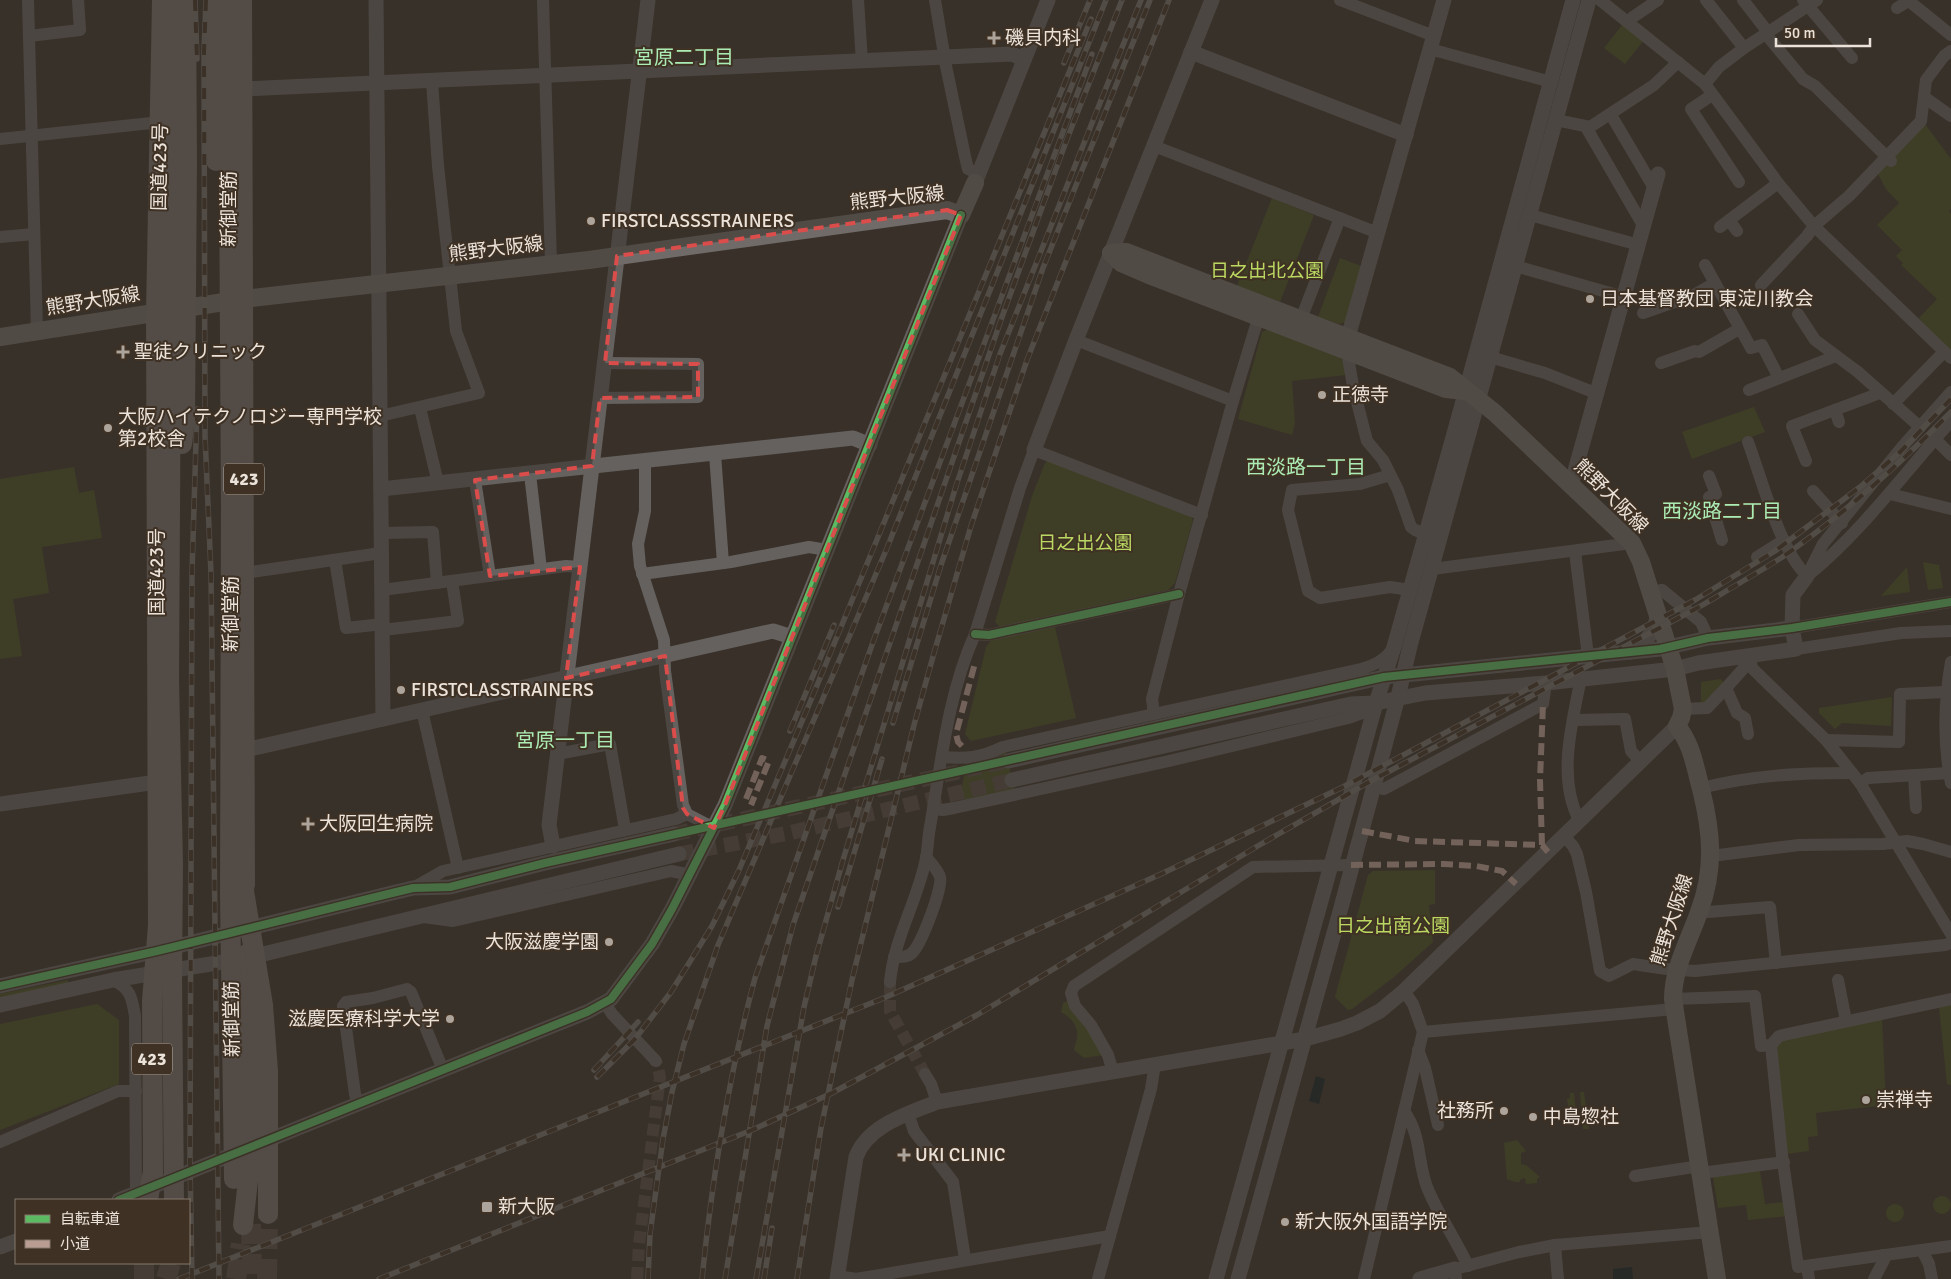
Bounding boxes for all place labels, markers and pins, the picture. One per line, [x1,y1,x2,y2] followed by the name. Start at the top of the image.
[1005,26,1081,50] place label: 磯貝内科
[987,31,1001,45] marker: 磯貝内科
[601,209,794,233] place label: FIRSTCLASSSTRAINERS
[585,215,597,227] marker: FIRSTCLASSSTRAINERS
[1600,287,1813,311] place label: 日本基督教団 東淀川教会
[1584,293,1596,305] marker: 日本基督教団 東淀川教会
[134,340,267,364] place label: 聖徒クリニック
[116,345,130,359] marker: 聖徒クリニック
[1332,383,1389,407] place label: 正徳寺
[1316,389,1328,401] marker: 正徳寺
[118,405,382,451] place label: 大阪ハイテクノロジー専門学校 第2校舎
[102,422,114,434] marker: 大阪ハイテクノロジー専門学校 第2校舎
[411,678,594,702] place label: FIRSTCLASSTRAINERS
[395,684,407,696] marker: FIRSTCLASSTRAINERS
[319,812,433,836] place label: 大阪回生病院
[301,817,315,831] marker: 大阪回生病院
[485,930,599,954] place label: 大阪滋慶学園
[603,936,615,948] marker: 大阪滋慶学園
[288,1007,440,1031] place label: 滋慶医療科学大学
[444,1013,456,1025] marker: 滋慶医療科学大学
[1876,1088,1933,1112] place label: 崇禅寺
[1860,1094,1872,1106] marker: 崇禅寺
[1437,1099,1494,1123] place label: 社務所
[1498,1105,1510,1117] marker: 社務所
[1543,1105,1619,1129] place label: 中島惣社
[1527,1111,1539,1123] marker: 中島惣社
[915,1143,1006,1167] place label: UKI CLINIC
[897,1148,911,1162] marker: UKI CLINIC
[498,1195,555,1219] place label: 新大阪
[480,1200,494,1214] marker: 新大阪
[1295,1210,1447,1234] place label: 新大阪外国語学院
[1279,1216,1291,1228] marker: 新大阪外国語学院

